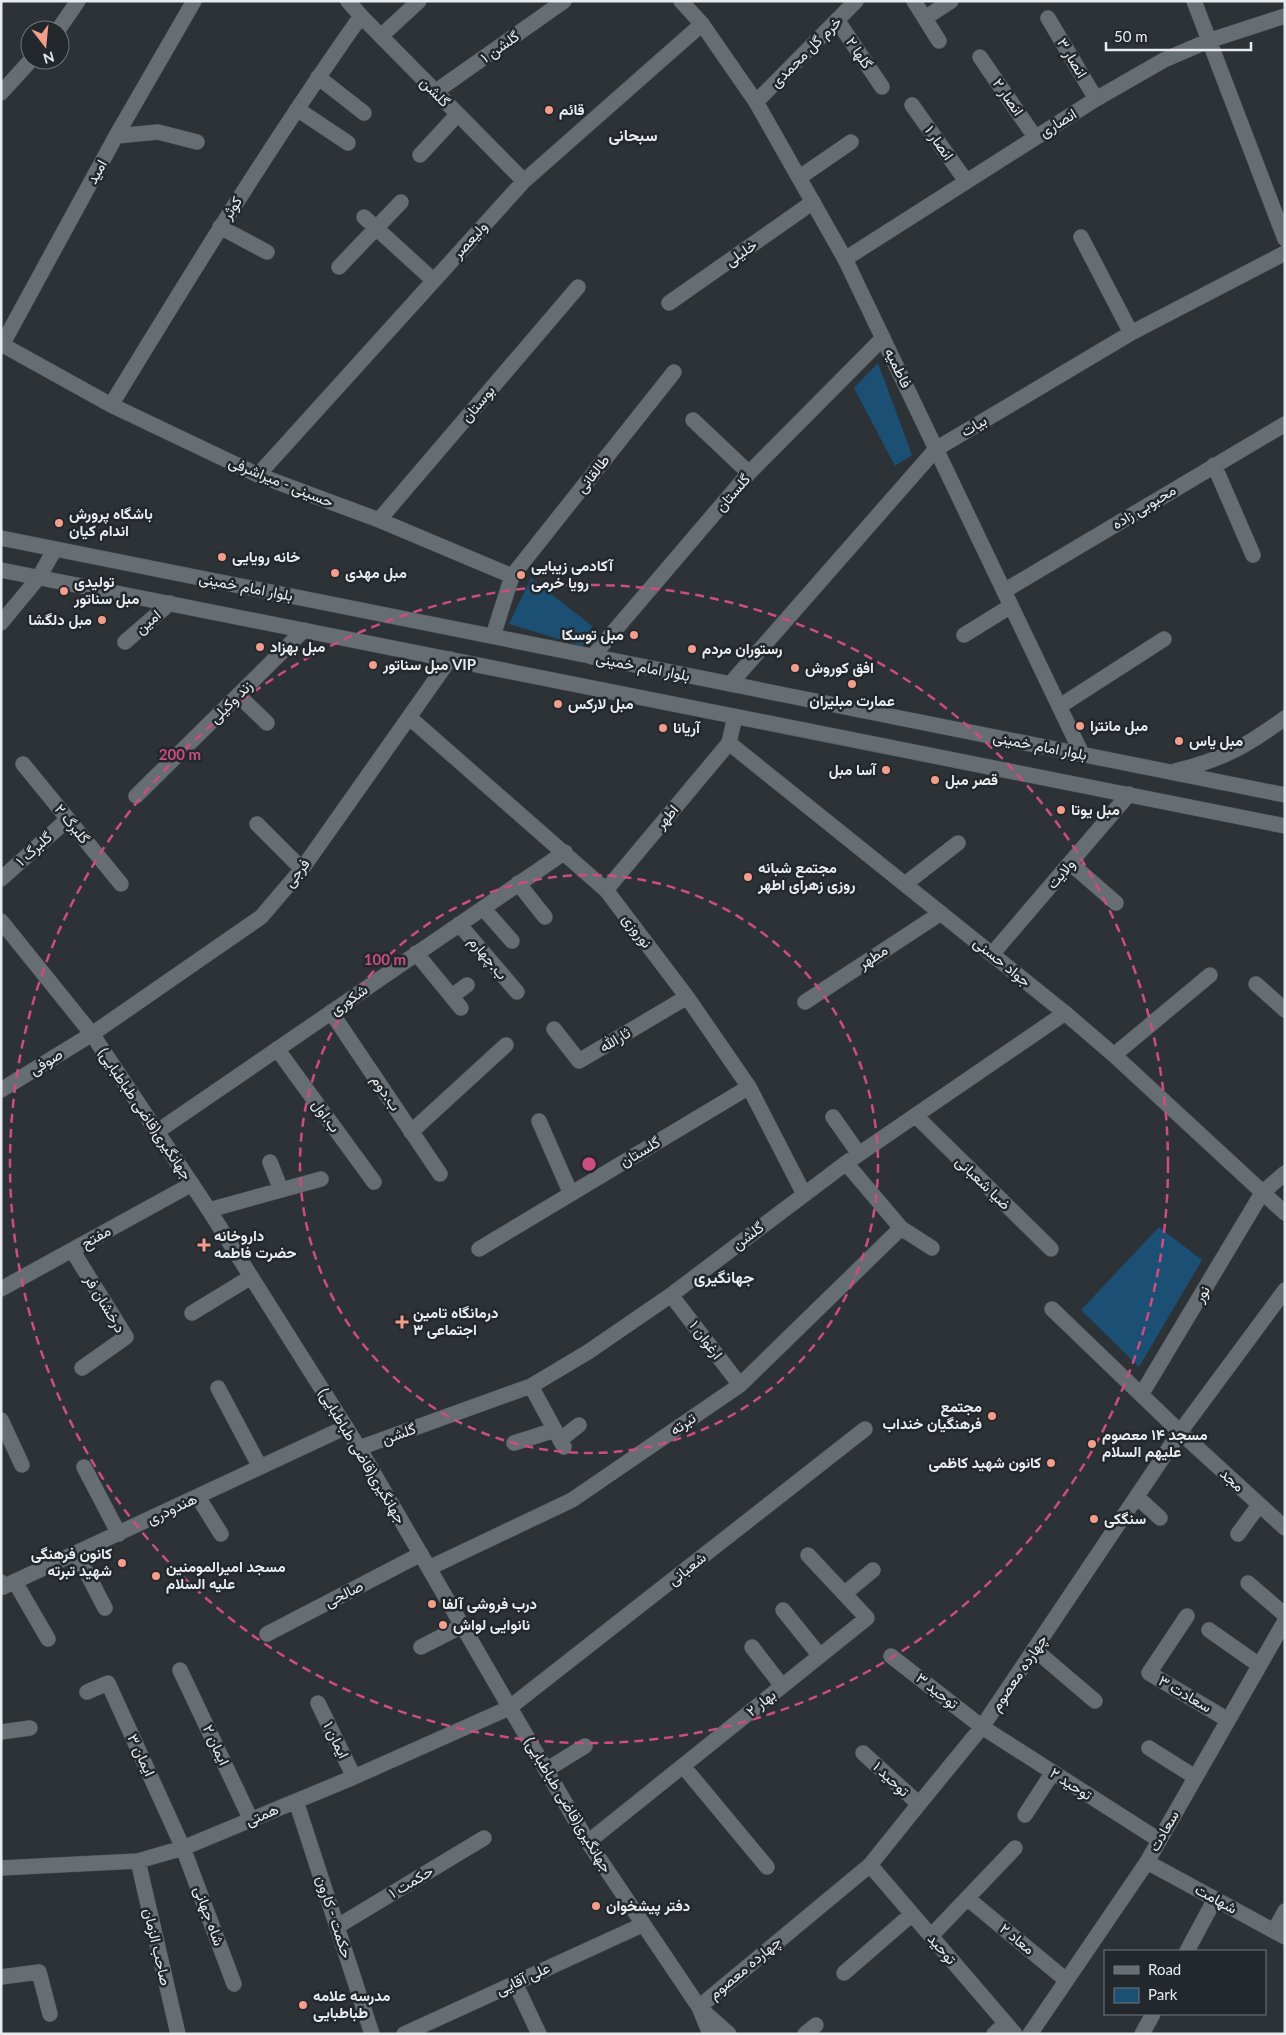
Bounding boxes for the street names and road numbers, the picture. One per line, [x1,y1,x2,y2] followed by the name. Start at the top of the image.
[766,12,846,92] street label: خرم گل محمدی
[477,26,524,68] street label: گلشن ۱
[842,33,877,73] street label: گلها ۲
[1053,34,1092,81] street label: انصار ۳
[416,72,455,112] street label: گلشن
[989,74,1028,119] street label: انصار ۲
[1036,104,1080,142] street label: انصاری
[921,122,958,164] street label: انصار ۱
[82,156,111,187] street label: امید
[217,192,246,224] street label: کوثر
[447,217,491,263] street label: ولیعصر
[721,235,761,271] street label: خلیلی
[881,345,916,391] street label: فاطمیه
[457,381,499,426] street label: بوستان
[957,410,990,441] street label: بیات
[572,451,614,497] street label: طالقانی
[226,452,336,512] street label: حسینی - میراشرفی
[711,470,754,515] street label: گلستان
[1108,480,1180,534] street label: محبوبی زاده
[197,568,295,606] street label: بلوار امام خمینی
[131,605,165,639] street label: امین
[594,648,692,686] street label: بلوار امام خمینی
[205,676,257,728] street label: زند وکیلی
[991,727,1089,765] street label: بلوار امام خمینی
[51,800,94,848] street label: گلبرگ ۲
[650,800,682,834] street label: اطهر
[12,827,56,870] street label: گلبرگ ۱
[279,854,315,891] street label: فرجی
[1042,855,1079,893] street label: ولایت
[618,910,656,952] street label: نوروزی
[464,932,512,984] street label: ب.چهارم
[969,933,1035,991] street label: جواد حسنی
[854,940,891,974] street label: مطهر
[326,980,372,1020] street label: شکوری
[596,1023,634,1056] street label: ثارالله
[26,1044,66,1080] street label: صوفی
[93,1044,197,1184] street label: جهانگیری(قاضی طباطبایی)
[367,1071,405,1115] street label: ب.دوم
[308,1095,345,1136] street label: ب.اول
[616,1132,664,1171] street label: گلستان
[951,1152,1015,1214] street label: ضیا شعبانی
[728,1217,768,1254] street label: گلشن
[78,1221,115,1254] street label: مفتح
[80,1270,130,1336] street label: درخشان فر
[1189,1282,1214,1306] street label: نور
[686,1317,727,1363] street label: ارغوان ۱
[314,1384,410,1528] street label: جهانگیری(قاضی طباطبایی)
[666,1408,700,1439] street label: تبرته
[379,1419,419,1449] street label: گلشن
[1216,1464,1248,1495] street label: مجد
[144,1489,200,1529] street label: هندودری
[664,1548,710,1590] street label: شعبانی
[321,1576,367,1612] street label: صالحی
[986,1631,1052,1715] street label: چهارده معصوم
[912,1668,963,1713] street label: توحید ۳
[1156,1671,1215,1716] street label: سعادت ۳
[742,1685,779,1720] street label: بهار ۲
[319,1718,354,1761] street label: ایمان ۱
[199,1722,234,1768] street label: ایمان ۲
[123,1731,159,1779] street label: ایمان ۳
[520,1733,616,1877] street label: جهانگیری(قاضی طباطبایی)
[869,1757,914,1800] street label: توحید ۱
[1047,1763,1096,1804] street label: توحید ۲
[242,1799,282,1831] street label: همتی
[1144,1807,1182,1854] street label: سعادت
[385,1861,436,1901] street label: حکمت ۱
[312,1873,357,1961] street label: حکمت - کارون
[1192,1879,1241,1918] street label: شهامت
[189,1883,229,1949] street label: شاه جهانی
[139,1906,176,1987] street label: صاحب الزمان
[997,1919,1039,1958] street label: معاد ۲
[924,1929,961,1968] street label: توحید
[705,1932,785,2004] street label: چهارده معصوم
[493,1958,553,2000] street label: علی آقایی

